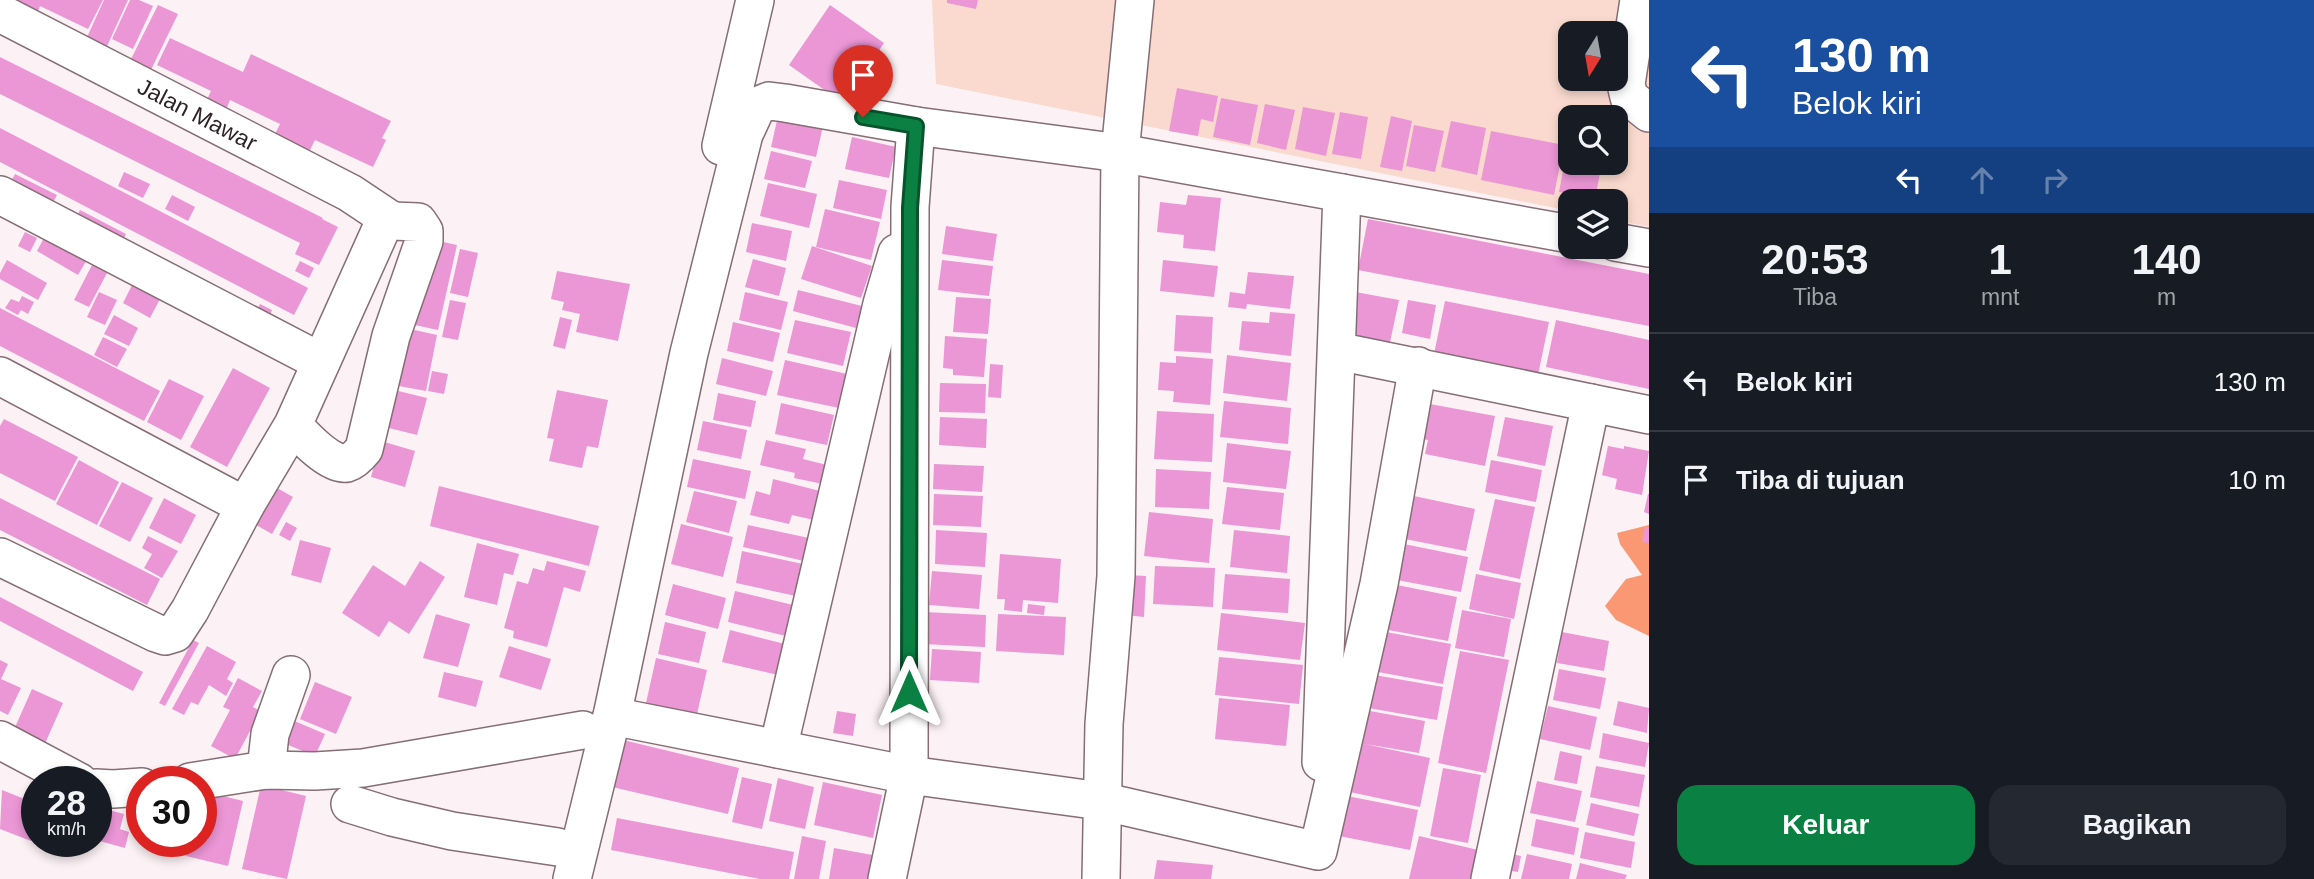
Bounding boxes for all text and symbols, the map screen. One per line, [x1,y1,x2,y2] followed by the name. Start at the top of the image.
[1558,21,1628,91] north arrow
[1558,21,1628,259] map controls
[1677,28,1768,119] icon: left
[1792,28,1931,82] text: 130 m
[833,45,893,117] pin
[844,56,882,94] icon: arrive
[133,73,262,156] street label: Jalan Mawar
[1792,85,1922,121] text: Belok kiri
[1558,105,1628,175] button: search
[1890,161,1928,199] icon: left
[1963,161,2001,199] icon: ahead
[2036,161,2074,199] icon: right
[1558,189,1628,259] button: layers
[1761,236,1869,283] text: 20:53
[1988,236,2012,283] text: 1
[2132,236,2202,283] text: 140
[1793,284,1837,310] text: Tiba
[1981,284,2019,310] text: mnt
[2157,284,2176,310] text: m
[1677,363,1715,401] icon: left
[1736,367,1853,397] text: Belok kiri
[2214,367,2286,397] text: 130 m
[1677,461,1715,499] icon: arrive
[1736,465,1905,495] text: Tiba di tujuan
[2228,465,2286,495] text: 10 m
[872,655,946,729] position arrow
[126,766,217,857] speed limit sign: 30
[47,783,86,822] text: 28
[1677,785,1975,865] button: Keluar
[1989,785,2286,865] button: Bagikan
[47,819,86,839] text: km/h

